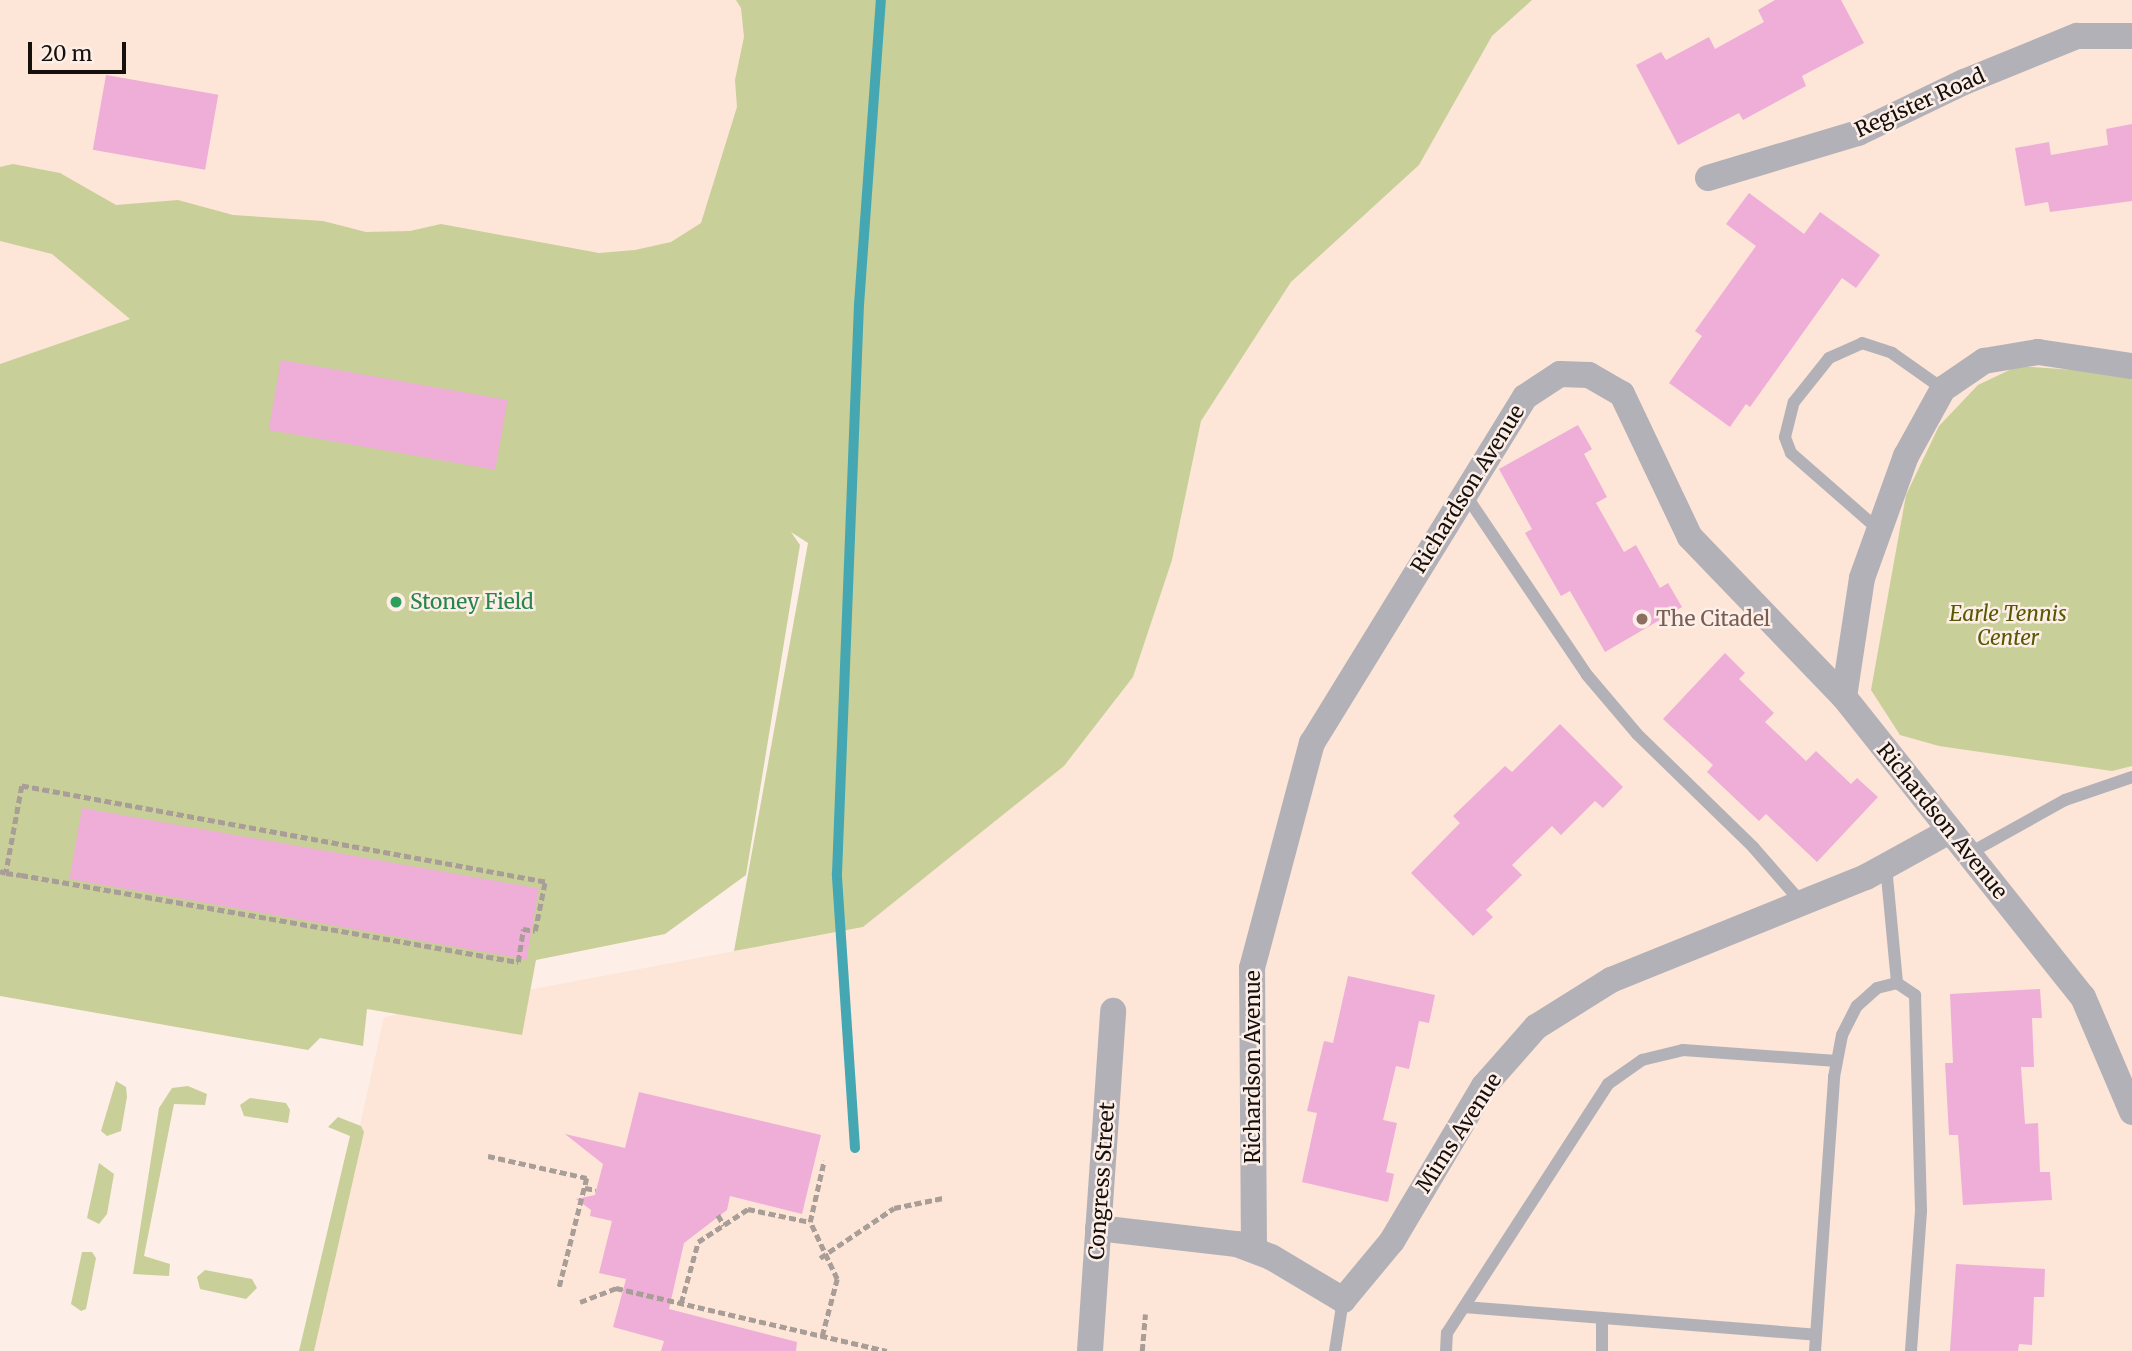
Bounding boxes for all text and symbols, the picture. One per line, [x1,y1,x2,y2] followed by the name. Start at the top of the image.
[32,28,130,72] scale bar
[41,40,92,67] text: 20 m
[1851,63,1989,143] street label: Register Road
[1406,400,1530,578] street label: Richardson Avenue
[410,589,534,615] place label: Stoney Field
[388,594,404,610] marker: Stoney Field
[1949,601,2067,651] park label: Earle Tennis Center
[1656,606,1770,632] place label: The Citadel
[1634,611,1650,627] marker: The Citadel
[1871,738,2013,904] street label: Richardson Avenue
[1240,970,1266,1164] street label: Richardson Avenue
[1411,1069,1507,1197] street label: Mims Avenue
[1084,1101,1120,1261] street label: Congress Street

